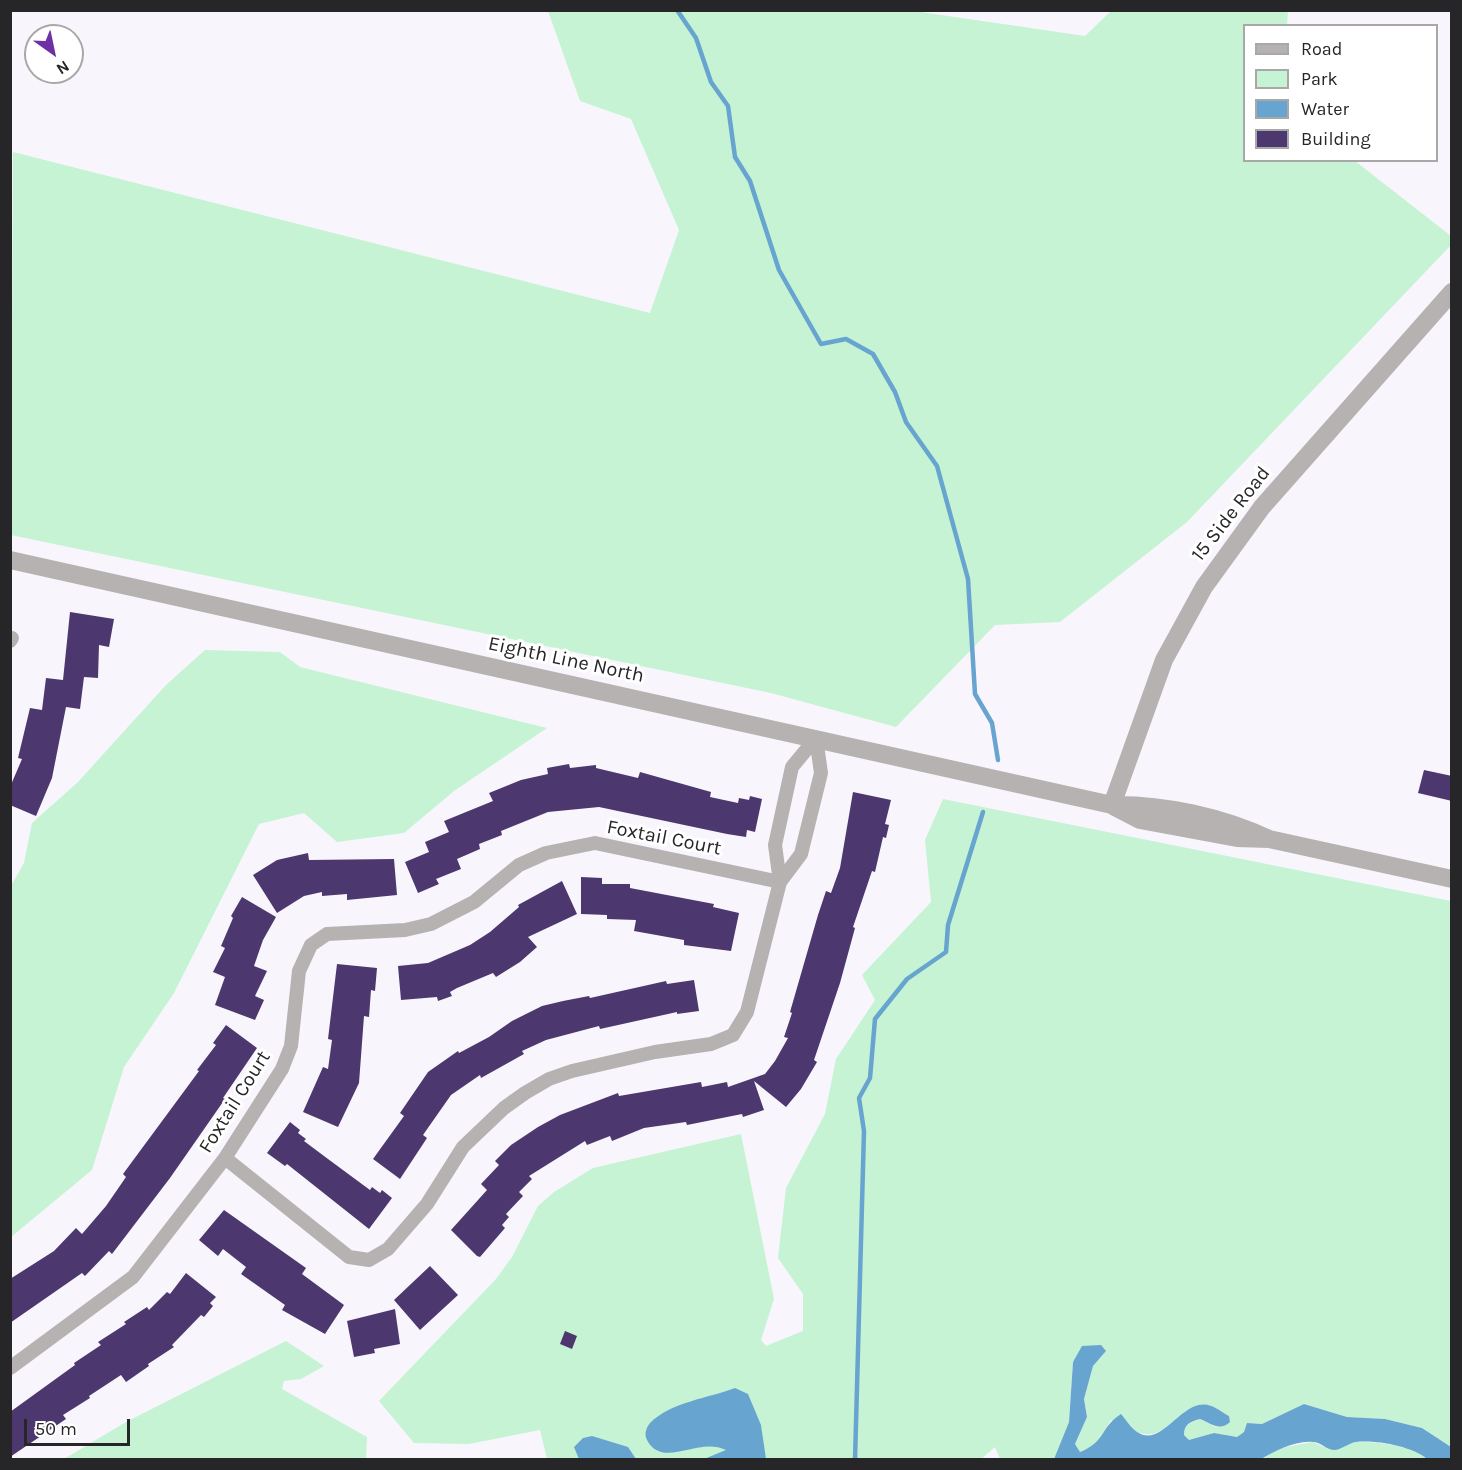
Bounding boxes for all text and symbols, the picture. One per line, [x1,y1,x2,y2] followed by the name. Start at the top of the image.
[24,24,84,84] north arrow
[1243,24,1438,162] legend
[1301,38,1342,60] text: Road
[53,57,73,79] text: N
[1301,68,1338,90] text: Park
[1301,98,1349,120] text: Water
[1301,128,1371,150] text: Building
[1187,462,1275,566] street label: 15 Side Road
[486,632,646,688] street label: Eighth Line North
[605,815,723,861] street label: Foxtail Court
[194,1046,276,1158] street label: Foxtail Court
[27,1407,134,1445] scale bar
[35,1418,77,1440] text: 50 m

